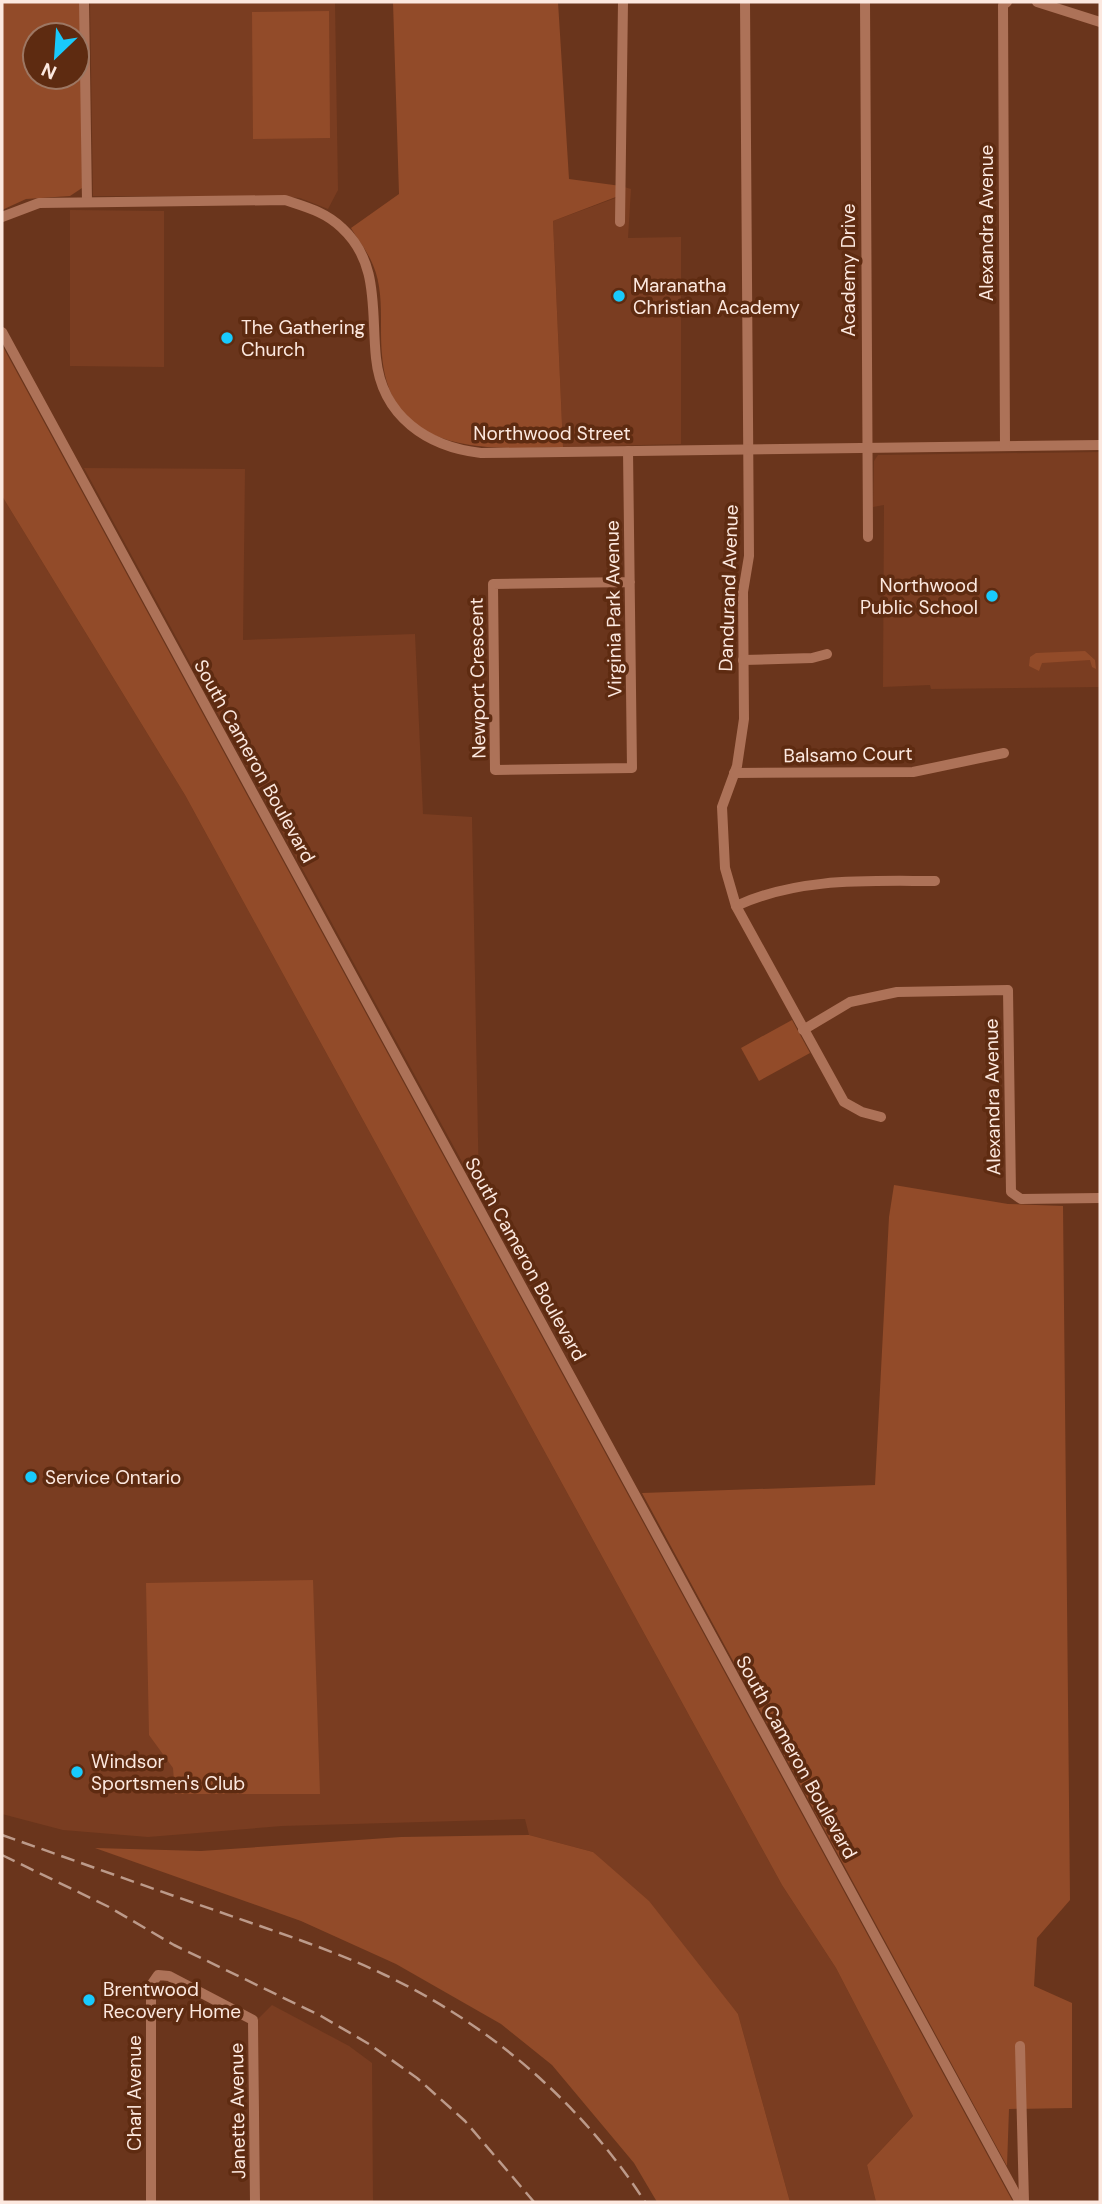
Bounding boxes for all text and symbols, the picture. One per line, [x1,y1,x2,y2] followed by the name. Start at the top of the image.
[21,21,91,91] north arrow
[37,57,61,85] text: N
[974,145,999,301] street label: Alexandra Avenue
[836,203,861,337] street label: Academy Drive
[633,273,800,320] place label: Maranatha Christian Academy
[611,288,627,304] marker: Maranatha Christian Academy
[241,315,366,362] place label: The Gathering Church
[219,330,235,346] marker: The Gathering Church
[473,421,631,446] street label: Northwood Street
[713,504,744,672] street label: Dandurand Avenue
[599,520,628,698] street label: Virginia Park Avenue
[860,573,978,620] place label: Northwood Public School
[984,588,1000,604] marker: Northwood Public School
[464,597,491,759] street label: Newport Crescent
[188,655,321,867] street label: South Cameron Boulevard
[783,741,913,768] street label: Balsamo Court
[979,1018,1006,1176] street label: Alexandra Avenue
[459,1153,592,1365] street label: South Cameron Boulevard
[45,1465,181,1490] place label: Service Ontario
[23,1469,39,1485] marker: Service Ontario
[730,1651,863,1863] street label: South Cameron Boulevard
[91,1749,245,1796] place label: Windsor Sportsmen's Club
[69,1764,85,1780] marker: Windsor Sportsmen's Club
[103,1977,241,2024] place label: Brentwood Recovery Home
[81,1992,97,2008] marker: Brentwood Recovery Home
[122,2035,147,2151] street label: Charl Avenue
[224,2043,251,2179] street label: Janette Avenue

